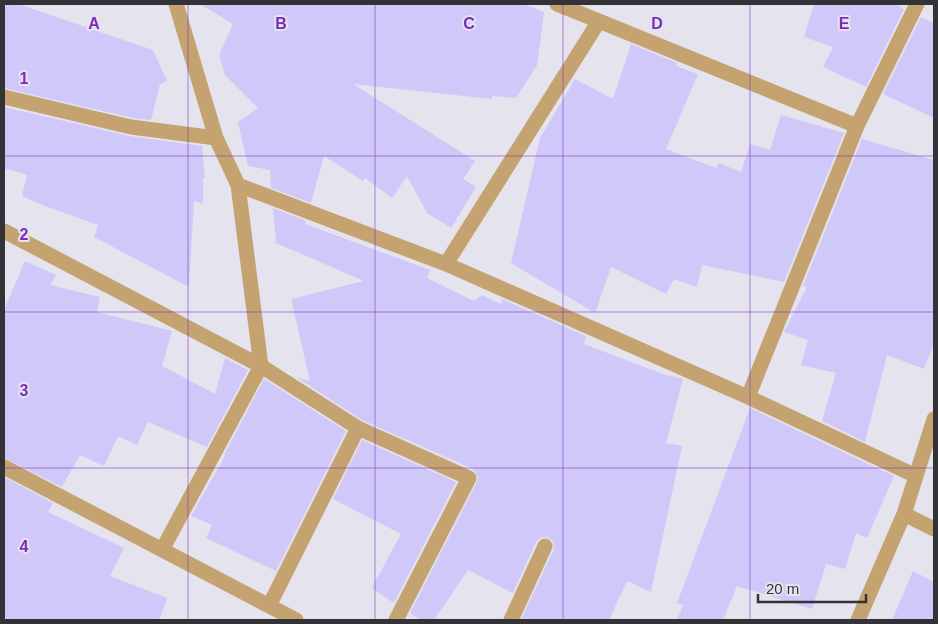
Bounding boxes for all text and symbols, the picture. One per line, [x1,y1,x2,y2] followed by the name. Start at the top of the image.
[88,15,100,32] text: A
[275,15,287,32] text: B
[463,15,475,32] text: C
[651,15,663,32] text: D
[839,15,850,32] text: E
[20,70,29,87] text: 1
[20,226,29,243] text: 2
[20,382,29,399] text: 3
[20,538,29,555] text: 4
[758,572,866,604] scale bar
[766,580,799,597] text: 20 m

